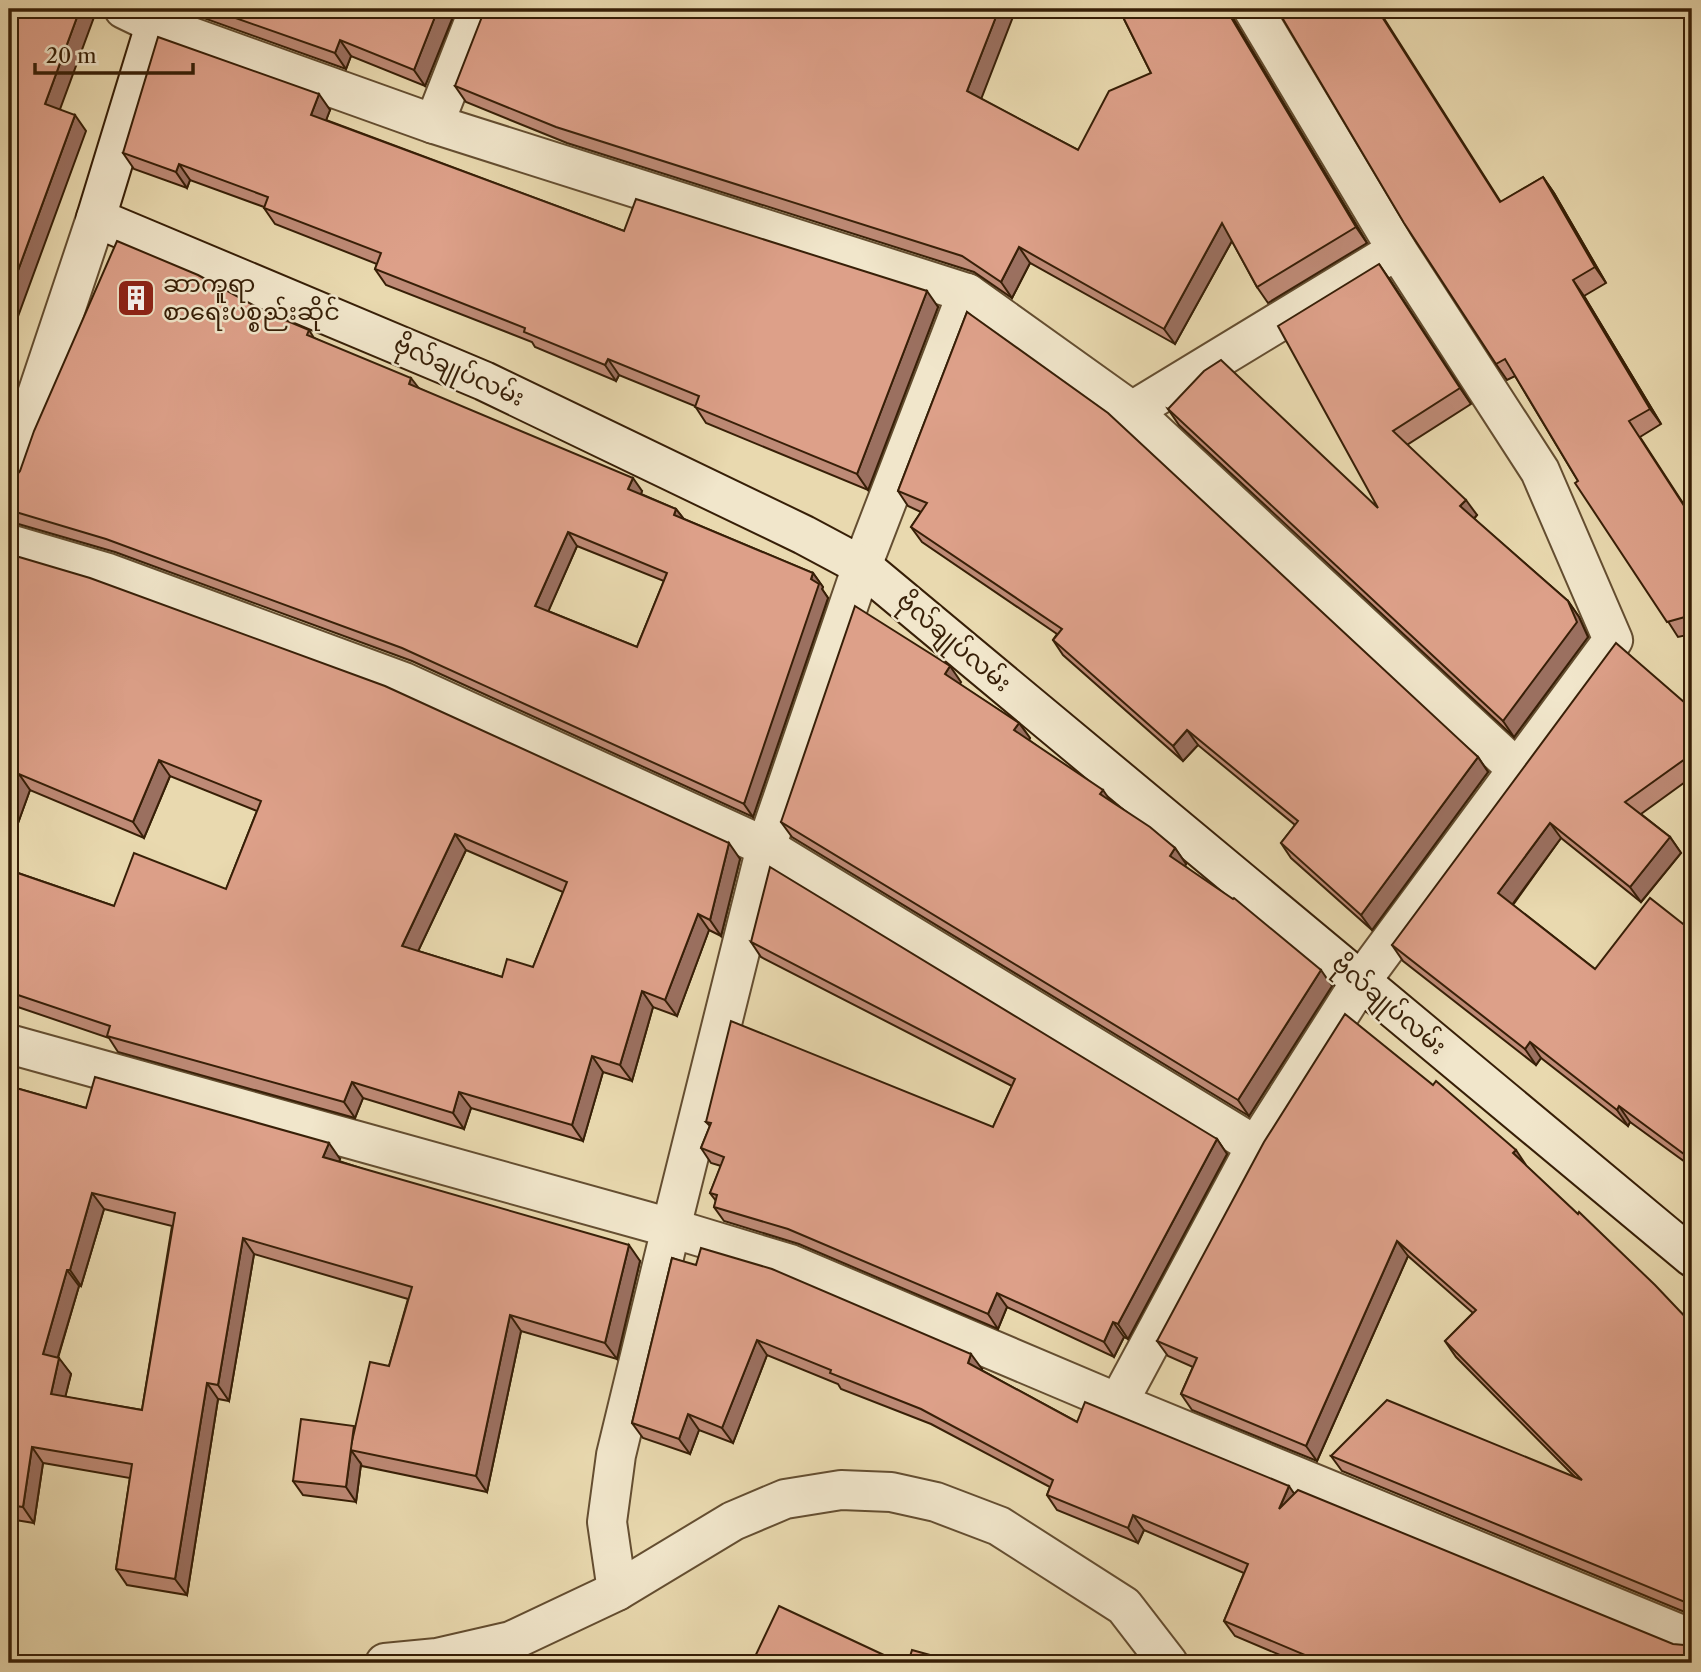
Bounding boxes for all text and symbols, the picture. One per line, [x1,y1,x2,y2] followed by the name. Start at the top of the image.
[35,32,192,76] scale bar
[46,43,97,68] text: 20 m
[163,269,340,332] place label: ဆာကူရာ စာရေးပစ္စည်းဆိုင်
[115,277,157,319] building icon: ဆာကူရာ စာရေးပစ္စည်းဆိုင်
[387,328,529,417] street label: ဗိုလ်‌ချုပ်‌လမ်း
[888,585,1018,701] street label: ဗိုလ်‌ချုပ်‌လမ်း
[1323,948,1453,1064] street label: ဗိုလ်‌ချုပ်‌လမ်း

